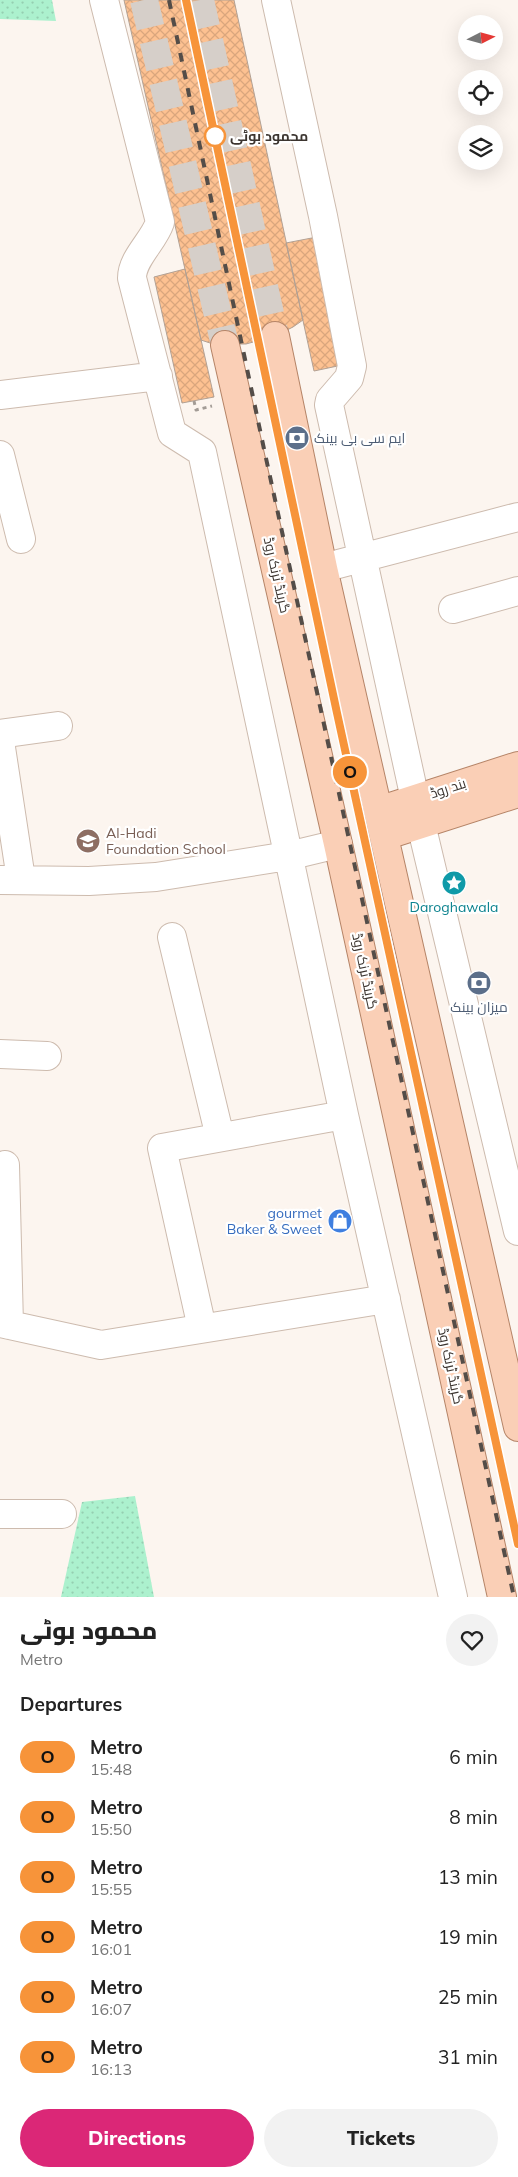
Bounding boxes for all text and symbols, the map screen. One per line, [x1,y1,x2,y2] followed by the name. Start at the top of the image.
[458,15,502,60] north arrow
[458,15,503,170] map controls
[458,70,503,115] button: locate
[204,125,226,147] marker: محمود بوٹی
[458,125,503,170] button: layers
[230,127,308,145] place label: محمود بوٹی
[284,425,310,451] bank icon: ایم سی بی بینک
[314,429,405,448] place label: ایم سی بی بینک
[260,535,294,615] street label: گرینڈ ٹرنک روڈ
[334,756,366,788] line badge: O
[343,760,357,783] text: O
[428,774,468,802] street label: بند روڈ
[106,824,226,858] place label: Al-Hadi Foundation School
[75,828,101,854] school or university icon: Al-Hadi Foundation School
[441,870,467,896] place icon: Daroghawala
[410,898,498,916] place label: Daroghawala
[348,931,382,1011] street label: گرینڈ ٹرنک روڈ
[466,970,492,996] bank icon: میزان بینک
[450,998,508,1016] place label: میزان بینک
[227,1204,322,1238] place label: gourmet Baker & Sweet
[327,1208,353,1234] shop icon: gourmet Baker & Sweet
[434,1326,468,1406] street label: گرینڈ ٹرنک روڈ
[446,1614,498,1666] button: heart
[20,1615,157,1645] text: محمود بوٹی
[20,1649,63,1669] text: Metro
[20,1692,122,1716] text: Departures
[90,1735,143,1759] text: Metro
[40,1745,55,1768] text: O
[449,1745,498,1769] text: 6 min
[90,1759,132,1779] text: 15:48
[90,1795,143,1819] text: Metro
[40,1805,55,1828] text: O
[449,1805,498,1829] text: 8 min
[90,1819,132,1839] text: 15:50
[90,1855,143,1879] text: Metro
[40,1865,55,1888] text: O
[438,1865,498,1889] text: 13 min
[90,1879,132,1899] text: 15:55
[90,1915,143,1939] text: Metro
[40,1925,55,1948] text: O
[438,1925,498,1949] text: 19 min
[90,1939,132,1959] text: 16:01
[90,1975,143,1999] text: Metro
[40,1985,55,2008] text: O
[438,1985,498,2009] text: 25 min
[90,1999,132,2019] text: 16:07
[90,2035,143,2059] text: Metro
[40,2045,55,2068] text: O
[438,2045,498,2069] text: 31 min
[90,2059,132,2079] text: 16:13
[20,2109,254,2167] button: Directions
[264,2109,498,2167] button: Tickets

